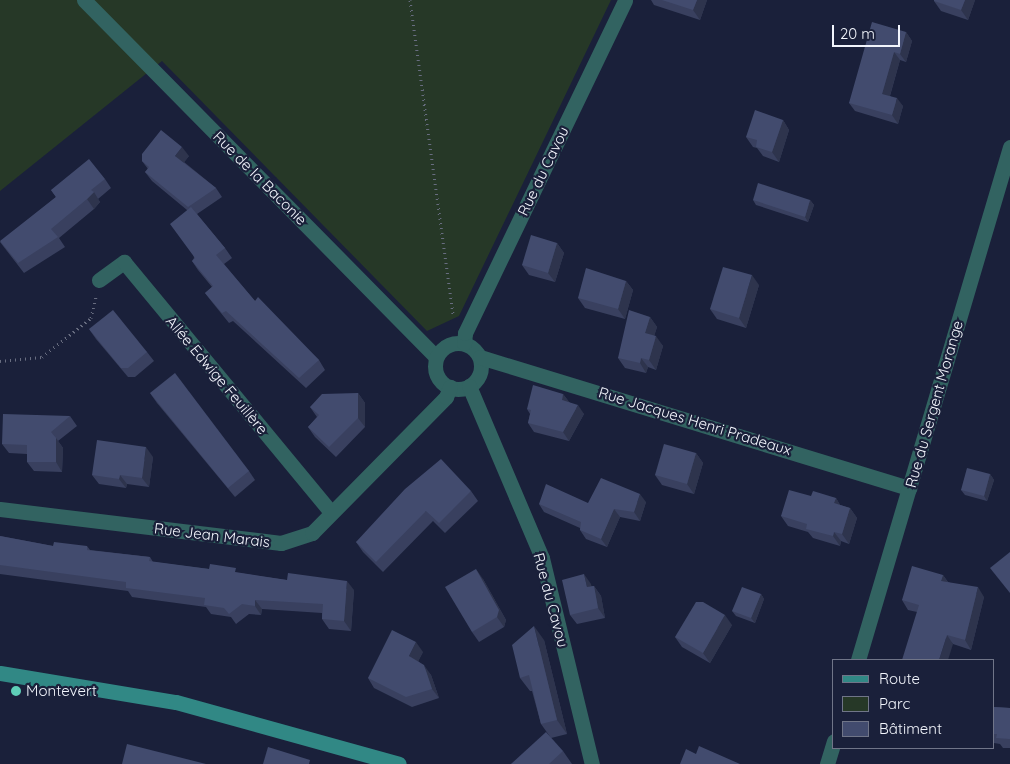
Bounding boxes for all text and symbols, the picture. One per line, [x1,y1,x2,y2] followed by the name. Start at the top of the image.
[835,15,902,47] scale bar
[840,24,875,43] text: 20 m
[514,123,572,219] street label: Rue du Cavou
[209,127,311,229] street label: Rue de la Baconie
[162,312,272,438] street label: Allée Edwige Feuillère
[901,318,967,490] street label: Rue du Sergent Morange
[596,383,794,459] street label: Rue Jacques Henri Pradeaux
[153,519,271,551] street label: Rue Jean Marais
[530,551,572,649] street label: Rue du Cavou
[832,659,995,749] legend
[879,669,920,688] text: Route
[26,682,97,700] place label: Montevert
[10,685,22,697] marker: Montevert
[879,694,910,713] text: Parc
[879,719,942,738] text: Bâtiment

